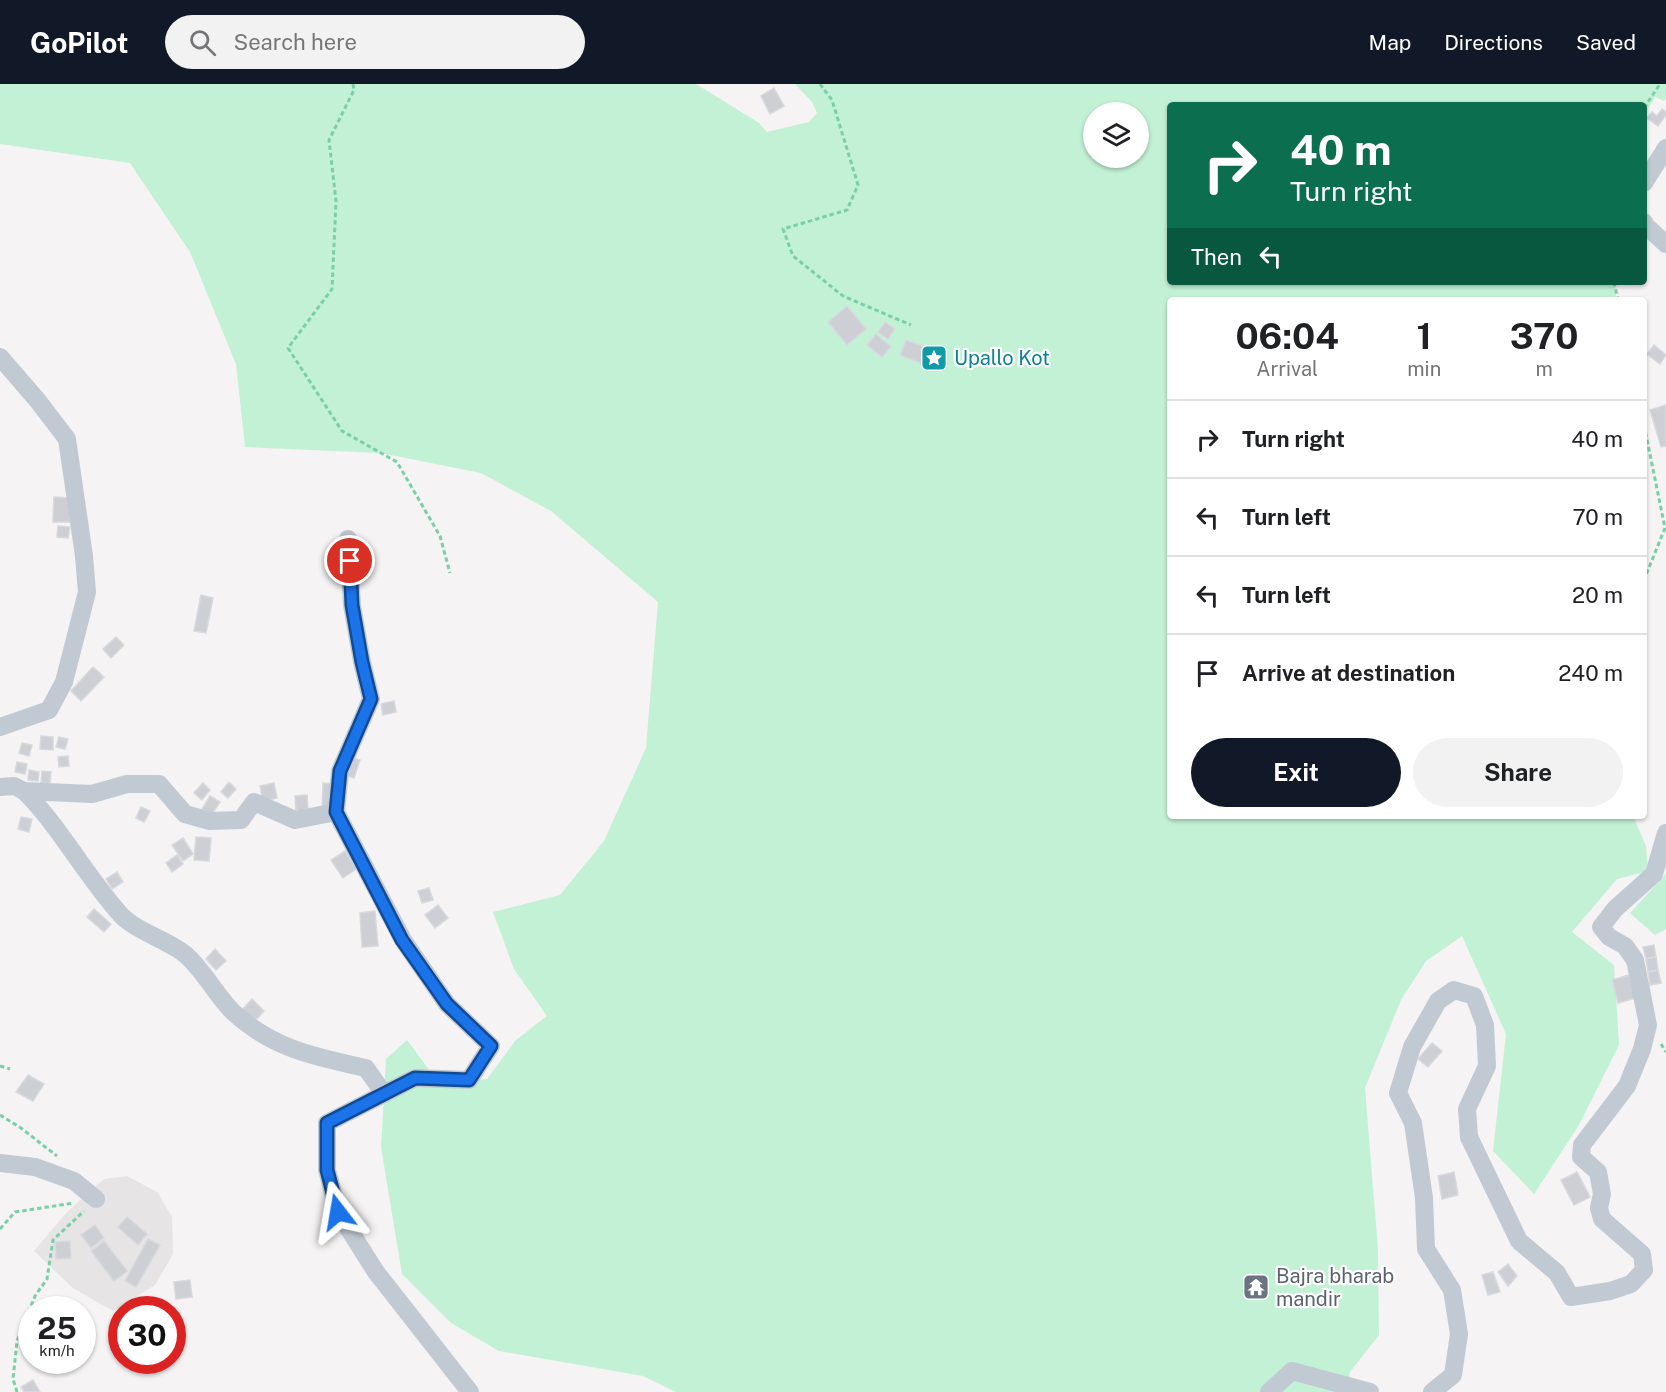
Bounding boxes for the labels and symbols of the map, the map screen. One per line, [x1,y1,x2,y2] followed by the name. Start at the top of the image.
[919,343,949,373] place icon: Upallo Kot
[954,346,1050,370] place label: Upallo Kot
[324,535,375,586] pin
[306,1180,370,1244] position arrow
[1276,1264,1394,1311] place label: Bajra bharab mandir
[1241,1272,1271,1302] temple icon: Bajra bharab mandir
[108,1296,186,1374] speed limit sign: 30

